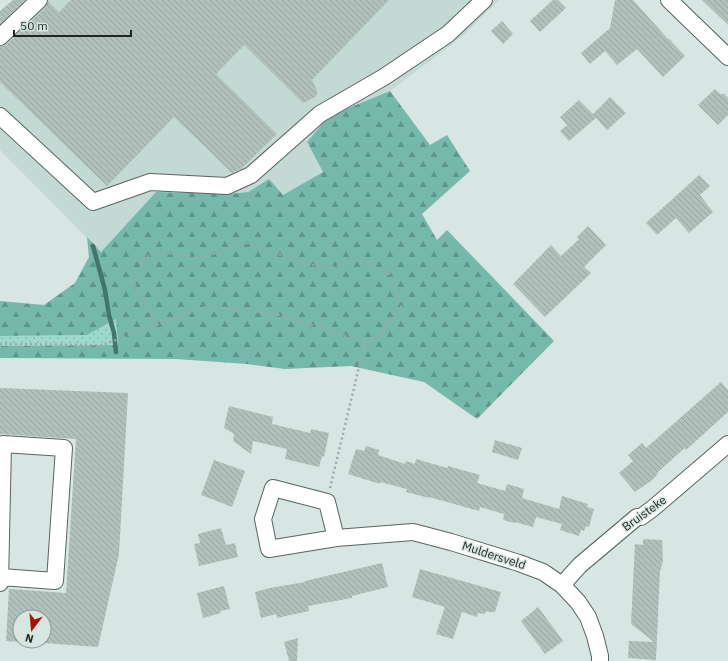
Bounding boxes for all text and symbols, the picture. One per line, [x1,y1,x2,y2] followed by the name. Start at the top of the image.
[14,12,131,38] scale bar
[20,18,48,33] text: 50 m
[619,492,669,534] street label: Bruisteke
[460,538,528,572] street label: Muldersveld
[12,609,52,649] north arrow
[23,631,35,646] text: N

